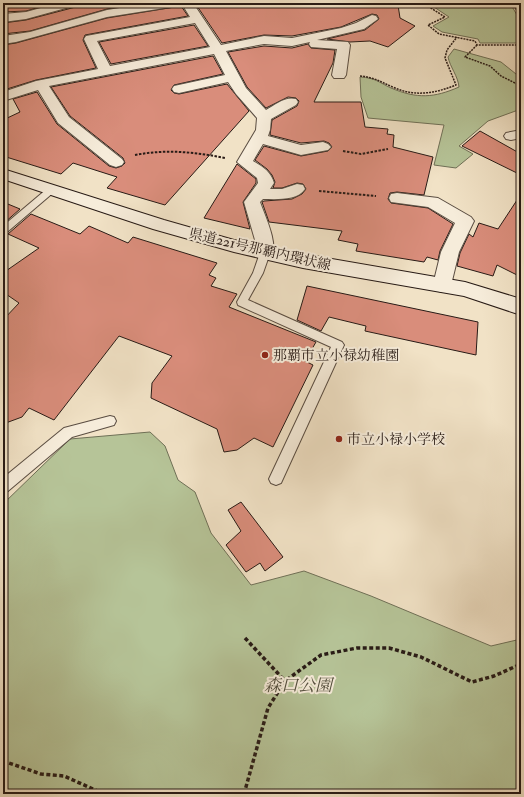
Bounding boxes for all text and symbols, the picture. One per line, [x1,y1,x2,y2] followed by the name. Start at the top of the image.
[187,225,333,274] street label: 県道221号那覇内環状線
[273,347,399,364] place label: 那覇市立小禄幼稚園
[260,350,270,360] marker: 那覇市立小禄幼稚園
[347,431,445,448] place label: 市立小禄小学校
[334,434,344,444] marker: 市立小禄小学校
[264,675,335,696] park label: 森口公園

